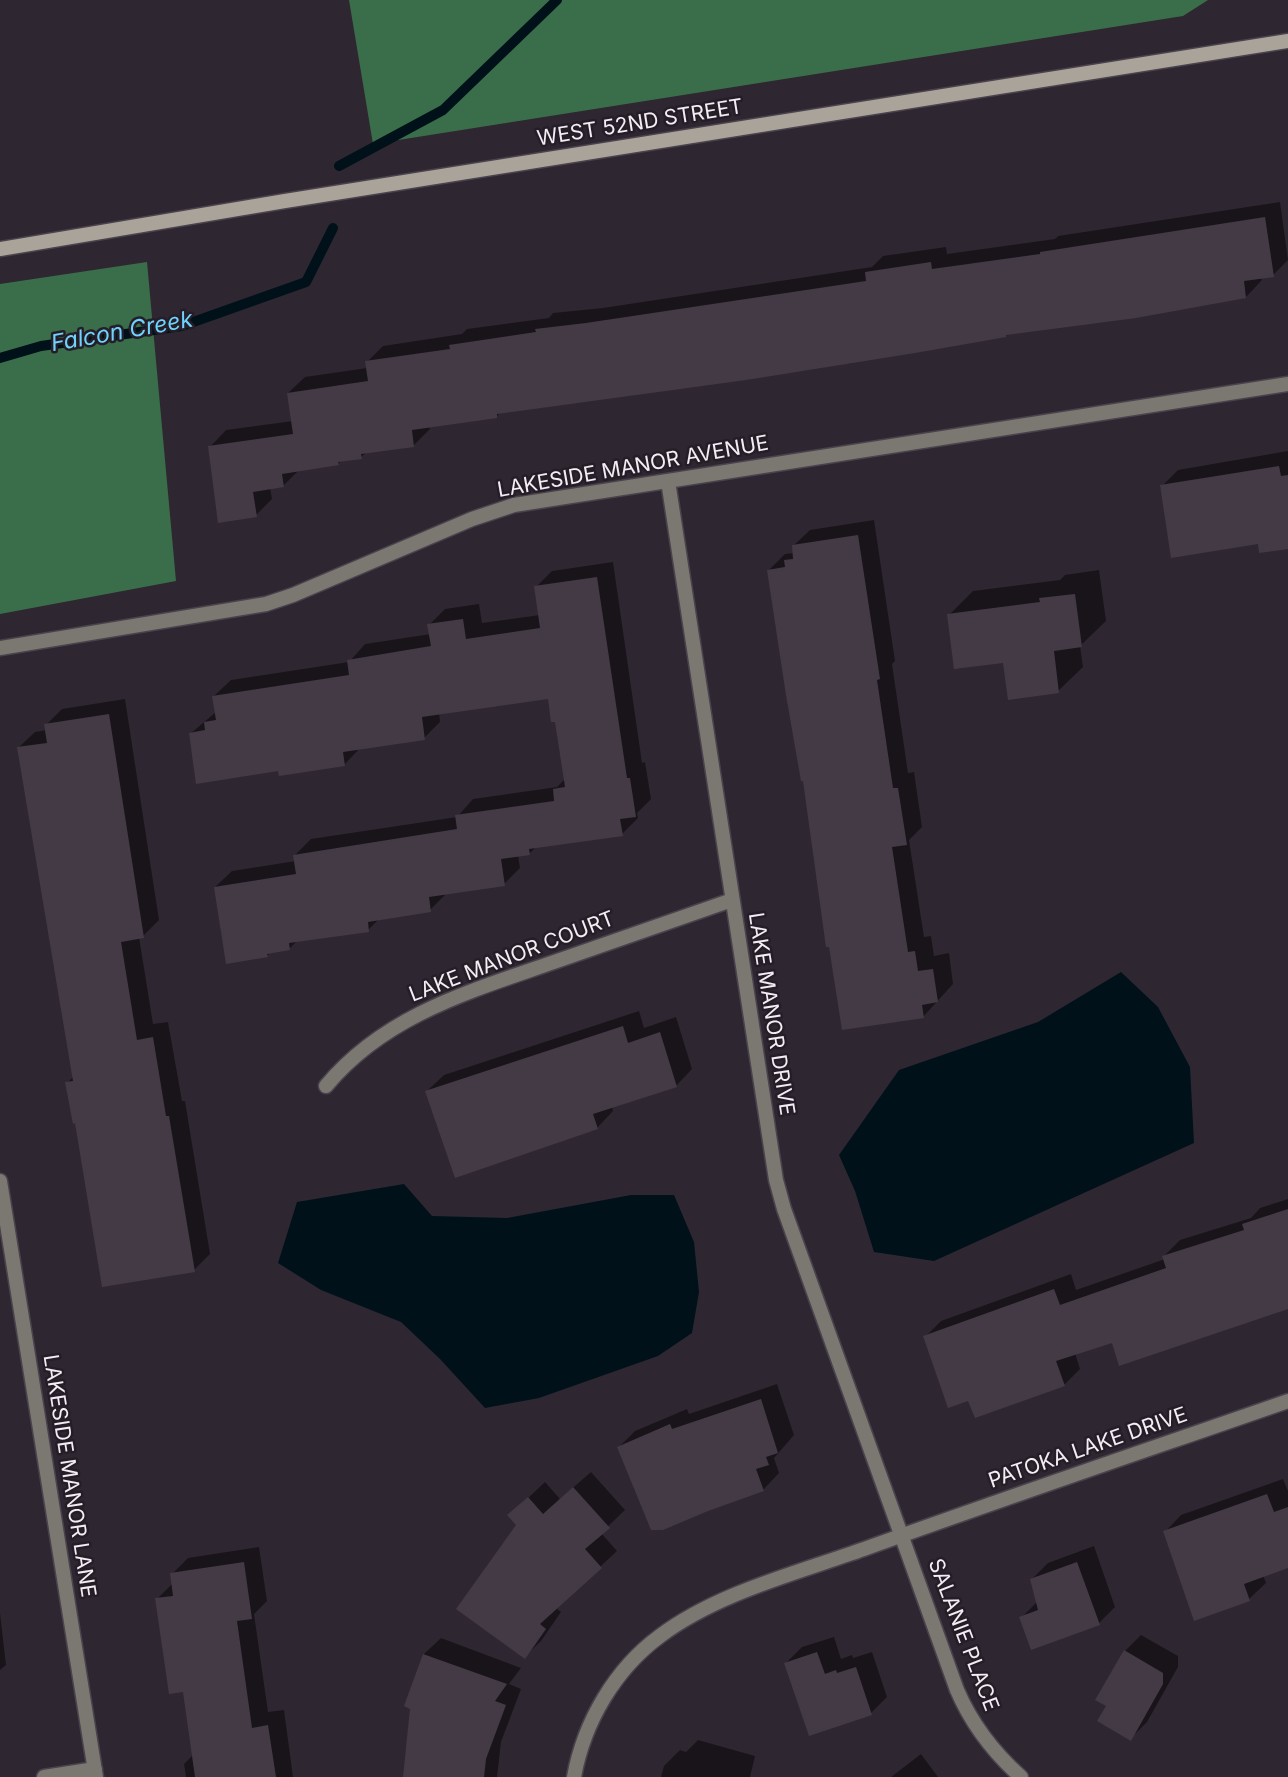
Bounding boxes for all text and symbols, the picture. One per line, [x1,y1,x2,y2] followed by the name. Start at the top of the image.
[535,94,745,152] street label: WEST 52ND STREET
[49,306,195,358] water label: Falcon Creek
[495,431,771,503] street label: LAKESIDE MANOR AVENUE
[406,906,618,1008] street label: LAKE MANOR COURT
[743,911,799,1117] street label: LAKE MANOR DRIVE
[37,1353,101,1599] street label: LAKESIDE MANOR LANE
[985,1402,1191,1494] street label: PATOKA LAKE DRIVE
[922,1555,1004,1715] street label: SALANIE PLACE

